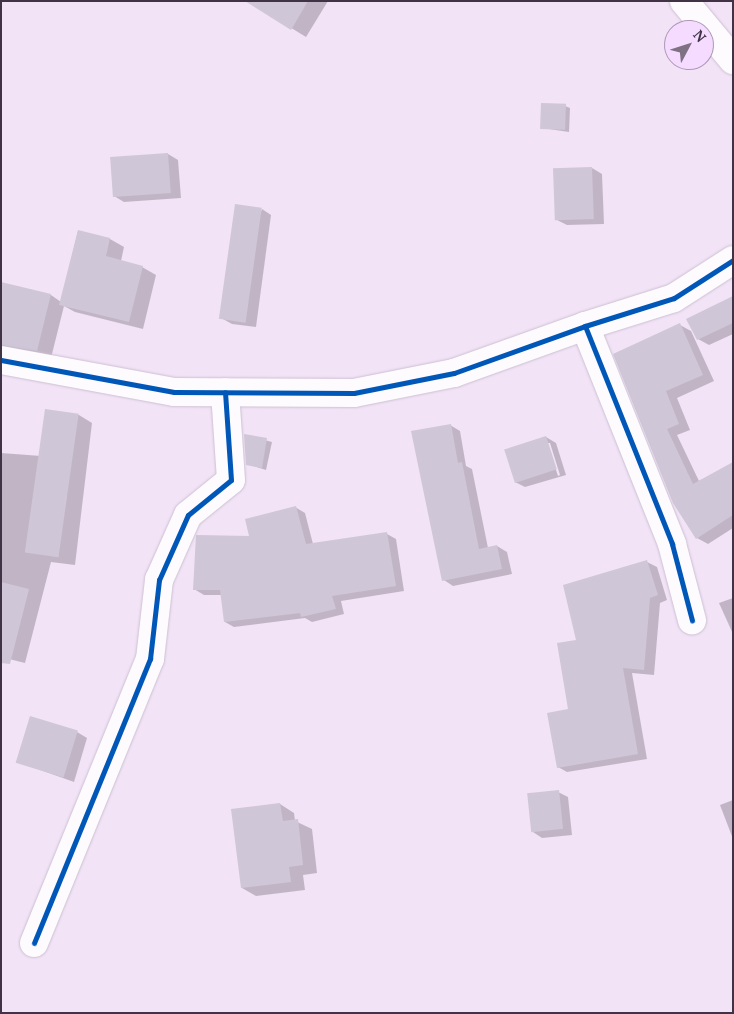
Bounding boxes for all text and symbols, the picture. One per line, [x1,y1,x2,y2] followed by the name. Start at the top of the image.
[664,20,714,70] north arrow
[689,26,711,46] text: N

